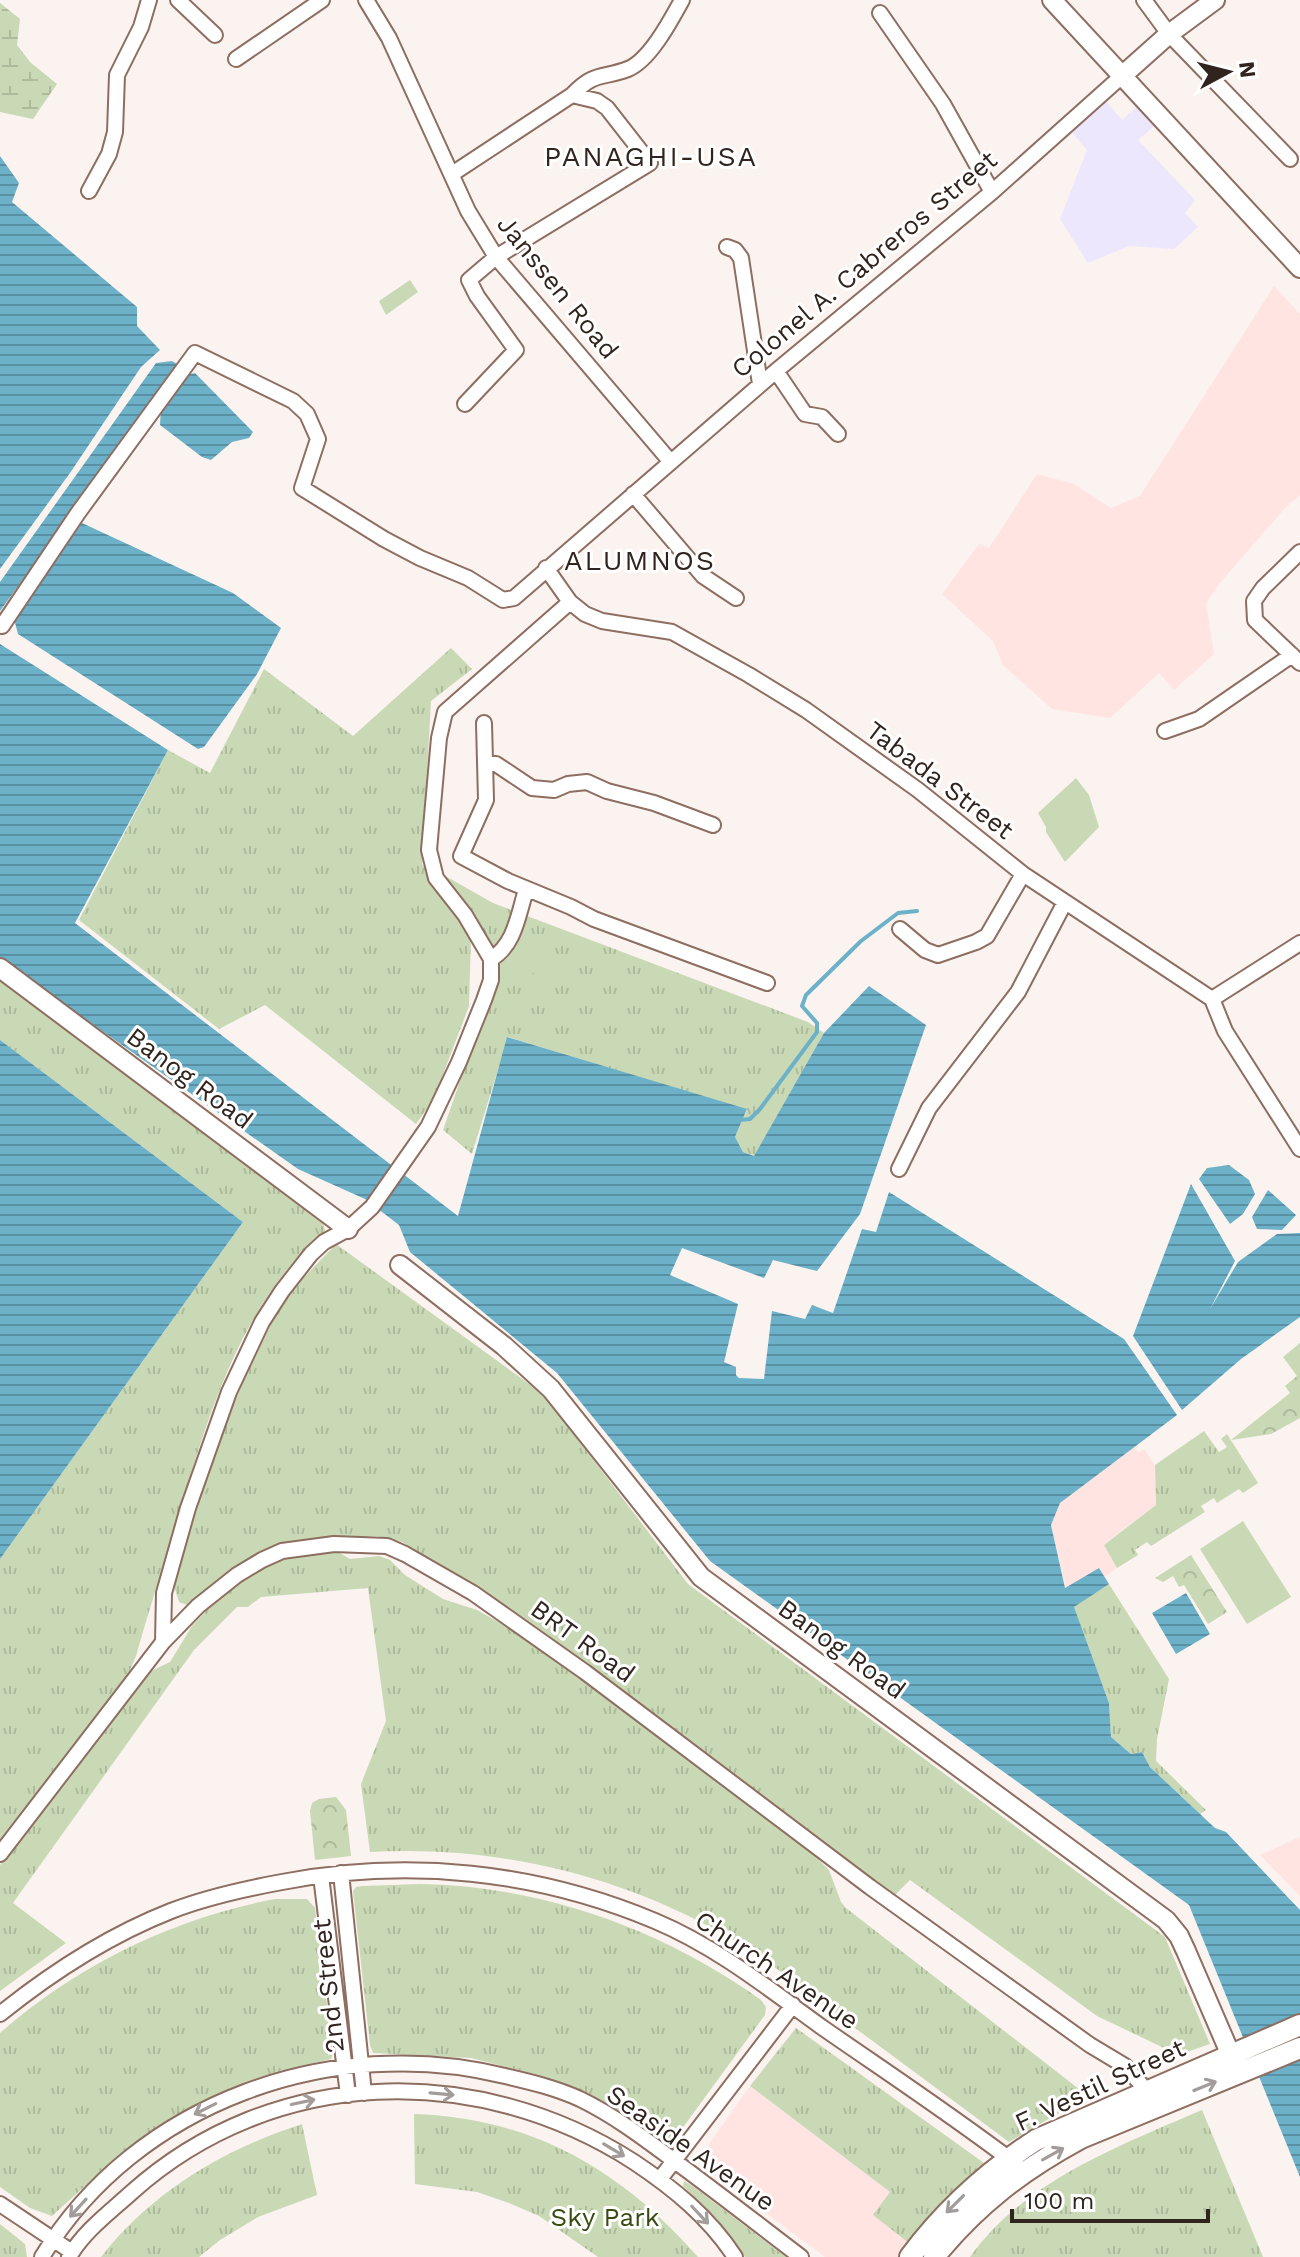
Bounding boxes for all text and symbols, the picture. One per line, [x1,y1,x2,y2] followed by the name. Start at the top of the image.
[1188,32,1268,112] north arrow
[1234,60,1261,79] text: N
[544,140,758,173] district label: PANAGHI-USA
[725,144,1003,384] street label: Colonel A. Cabreros Street
[491,209,625,365] street label: Janssen Road
[564,544,716,577] district label: ALUMNOS
[861,715,1020,845] street label: Tabada Street
[121,1021,259,1135] street label: Banog Road
[525,1593,641,1689] street label: BRT Road
[773,1593,911,1705] street label: Banog Road
[690,1904,864,2036] street label: Church Avenue
[306,1917,350,2055] street label: 2nd Street
[1010,2032,1190,2138] street label: F. Vestil Street
[1192,2078,1217,2093] one-way arrow
[601,2079,781,2217] street label: Seaside Avenue
[428,2086,455,2101] one-way arrow
[290,2094,316,2109] one-way arrow
[194,2102,218,2118] one-way arrow
[602,2142,625,2158] one-way arrow
[1040,2145,1064,2161] one-way arrow
[1012,2173,1208,2223] scale bar
[1024,2187,1094,2215] text: 100 m
[946,2194,965,2213] one-way arrow
[69,2197,88,2218] one-way arrow
[551,2202,660,2232] park label: Sky Park
[691,2205,710,2225] one-way arrow

